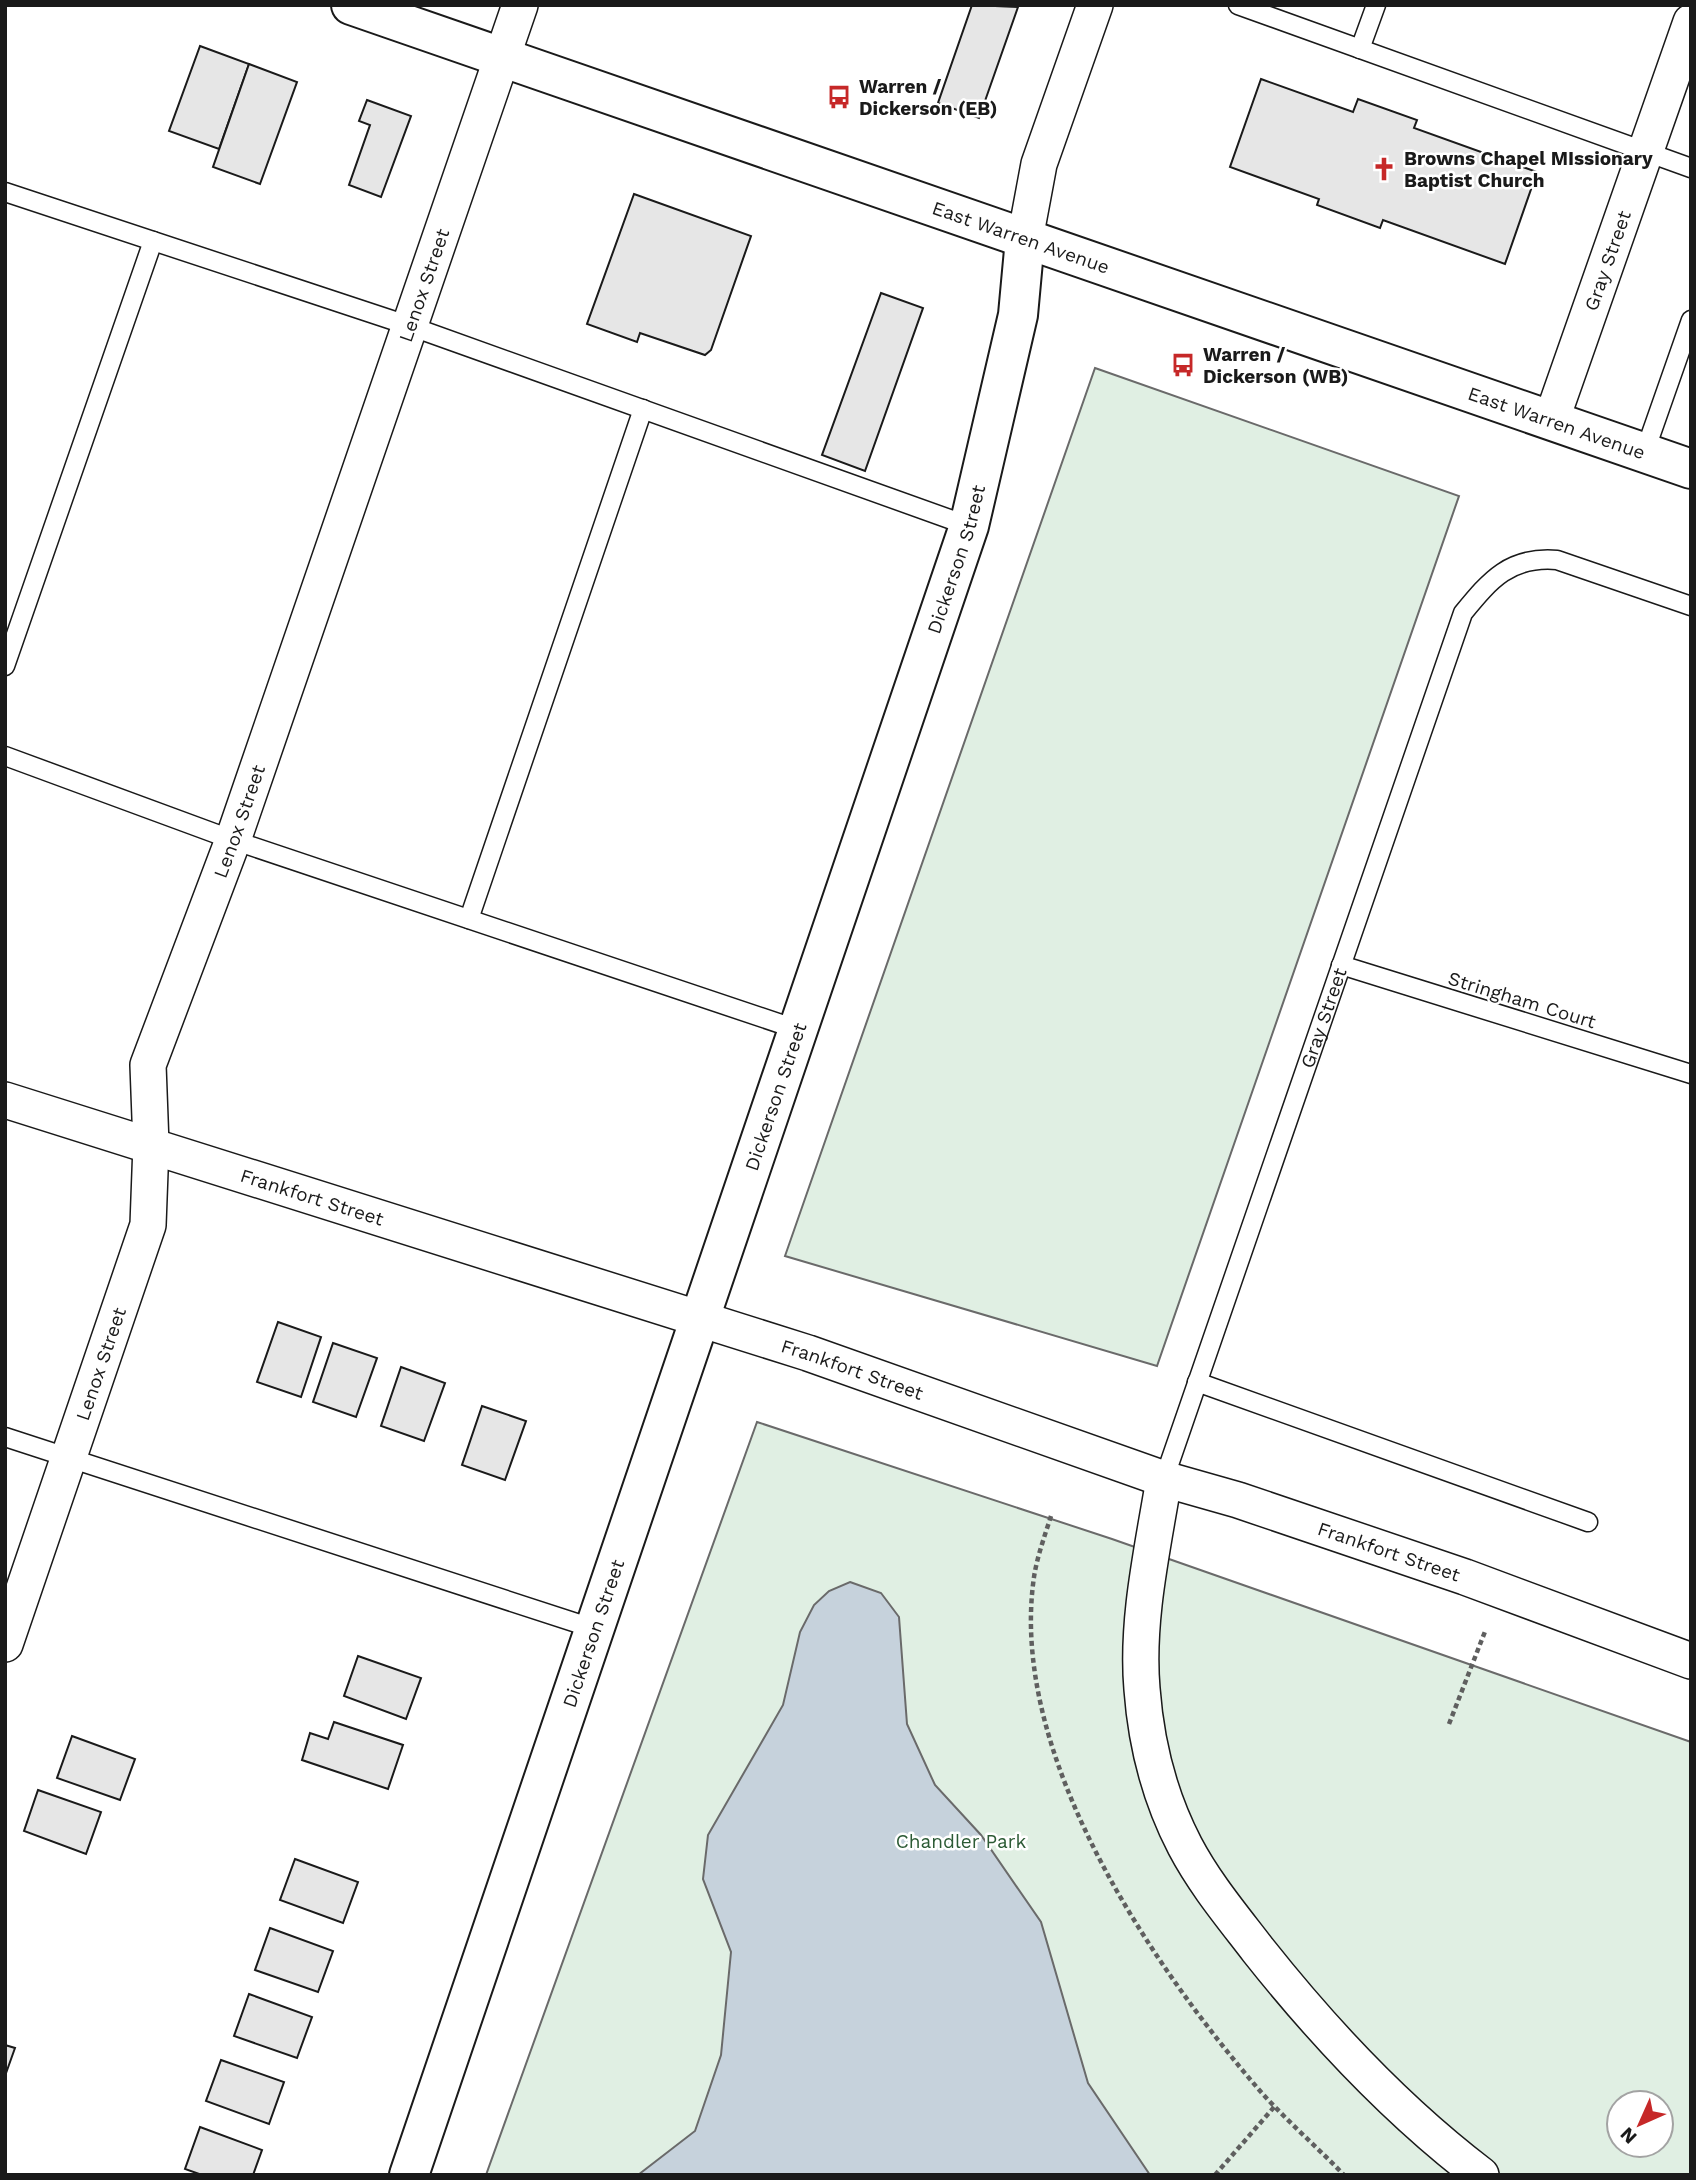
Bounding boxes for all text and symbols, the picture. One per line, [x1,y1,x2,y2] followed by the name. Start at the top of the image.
[859,75,997,120] place label: Warren / Dickerson (EB)
[825,83,853,111] bus stop icon: Warren / Dickerson (EB)
[1404,147,1653,192] place label: Browns Chapel MIssionary Baptist Church
[1370,155,1398,183] church icon: Browns Chapel MIssionary Baptist Church
[929,196,1113,278] street label: East Warren Avenue
[1579,207,1635,314] street label: Gray Street
[394,226,454,345] street label: Lenox Street
[1203,343,1348,388] place label: Warren / Dickerson (WB)
[1169,351,1197,379] bus stop icon: Warren / Dickerson (WB)
[1465,381,1648,464] street label: East Warren Avenue
[922,482,990,637] street label: Dickerson Street
[208,762,269,881] street label: Lenox Street
[1295,965,1351,1071] street label: Gray Street
[1445,967,1599,1033] street label: Stringham Court
[739,1019,811,1174] street label: Dickerson Street
[238,1163,387,1230] street label: Frankfort Street
[71,1304,131,1424] street label: Lenox Street
[778,1334,927,1404] street label: Frankfort Street
[1315,1516,1463,1586] street label: Frankfort Street
[557,1556,629,1710] street label: Dickerson Street
[896,1830,1027,1853] park label: Chandler Park
[1605,2089,1675,2159] north arrow
[1615,2123,1641,2149] text: N

